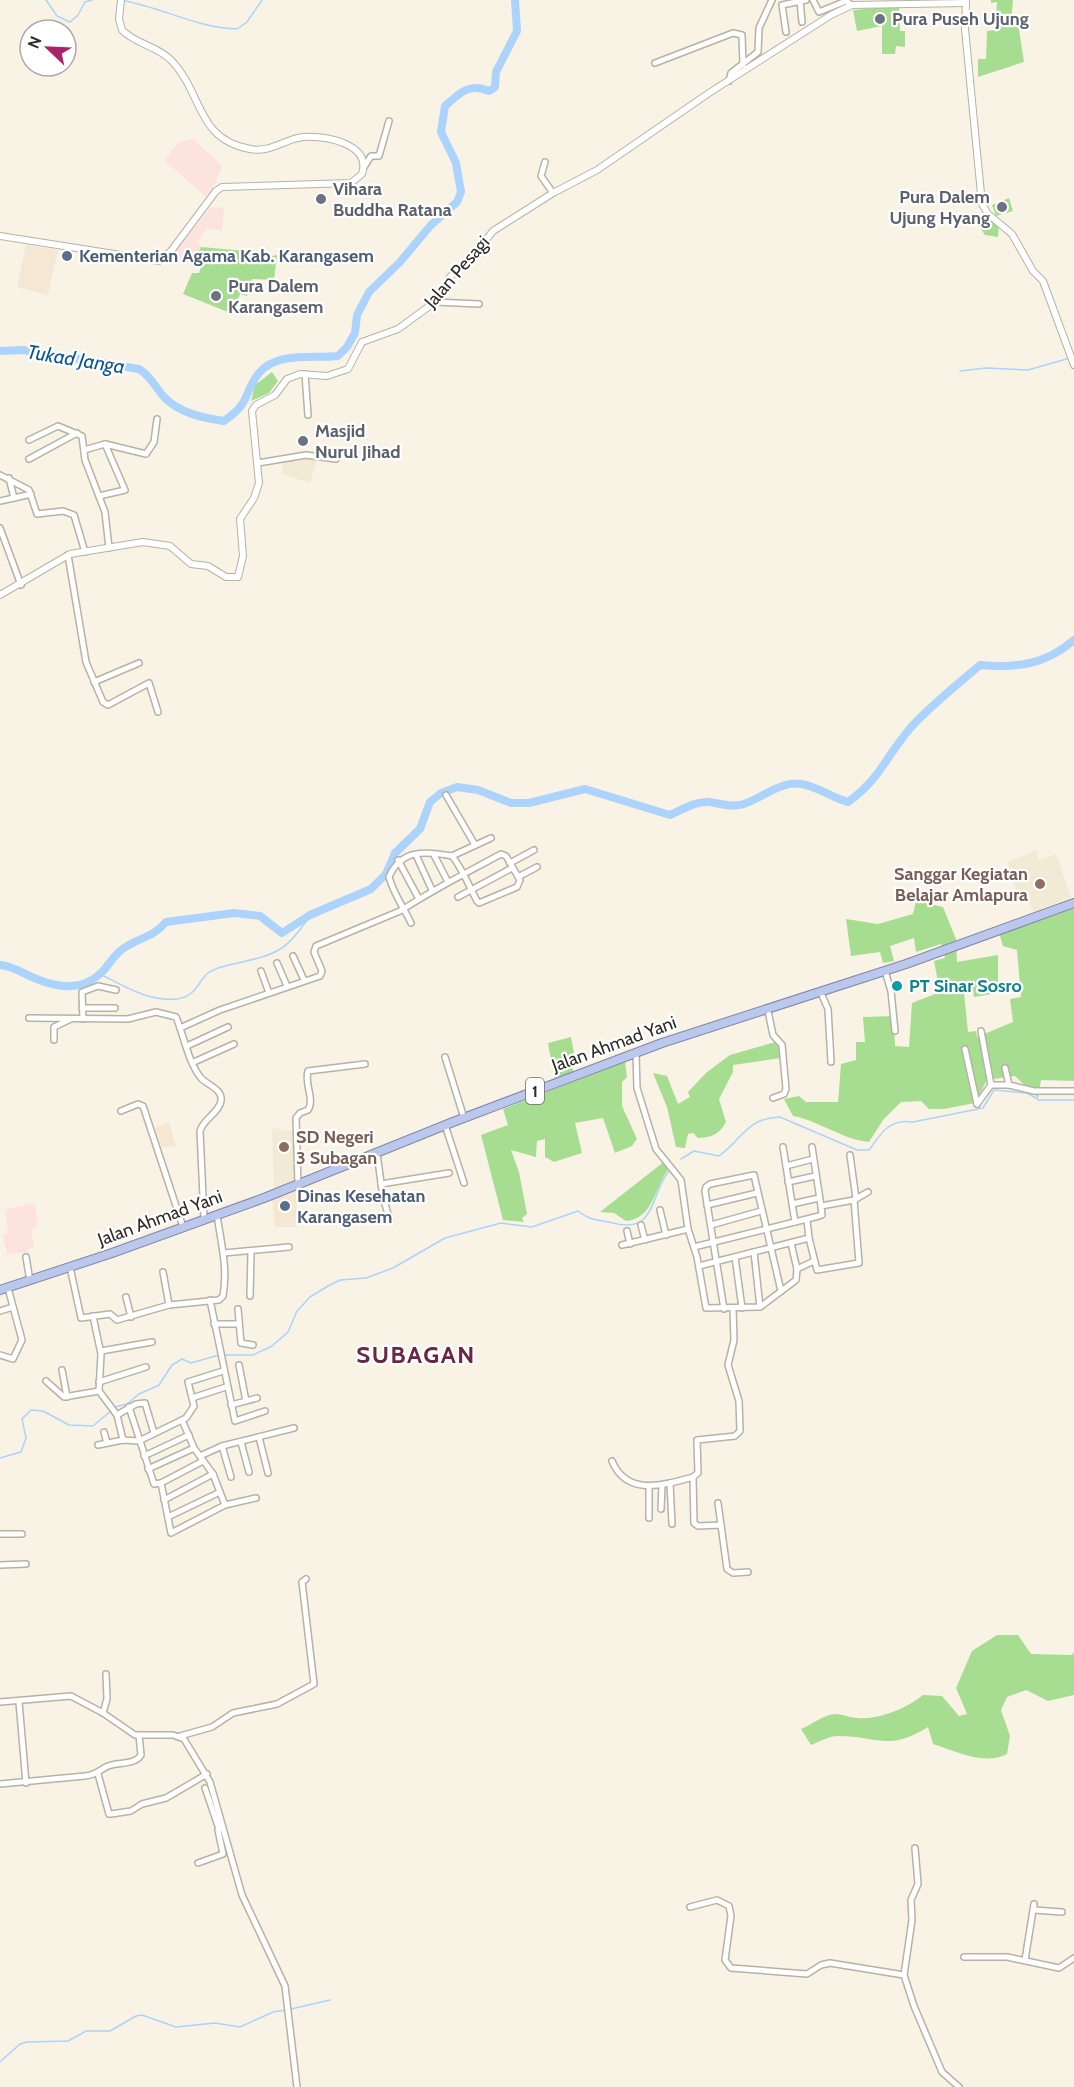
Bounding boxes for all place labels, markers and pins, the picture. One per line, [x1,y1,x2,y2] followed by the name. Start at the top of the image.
[892,8,1029,30] place label: Pura Puseh Ujung
[873,12,887,26] marker: Pura Puseh Ujung
[333,178,452,221] place label: Vihara Buddha Ratana
[890,186,990,229] place label: Pura Dalem Ujung Hyang
[314,192,328,206] marker: Vihara Buddha Ratana
[995,200,1009,214] marker: Pura Dalem Ujung Hyang
[79,245,374,267] place label: Kementerian Agama Kab. Karangasem
[60,249,74,263] marker: Kementerian Agama Kab. Karangasem
[228,275,323,318] place label: Pura Dalem Karangasem
[209,289,223,303] marker: Pura Dalem Karangasem
[315,420,401,463] place label: Masjid Nurul Jihad
[296,434,310,448] marker: Masjid Nurul Jihad
[894,863,1028,906] place label: Sanggar Kegiatan Belajar Amlapura
[1033,877,1047,891] marker: Sanggar Kegiatan Belajar Amlapura
[909,975,1022,997] place label: PT Sinar Sosro
[890,979,904,993] marker: PT Sinar Sosro
[296,1126,377,1169] place label: SD Negeri 3 Subagan
[277,1140,291,1154] marker: SD Negeri 3 Subagan
[297,1185,425,1228] place label: Dinas Kesehatan Karangasem
[278,1199,292,1213] marker: Dinas Kesehatan Karangasem

